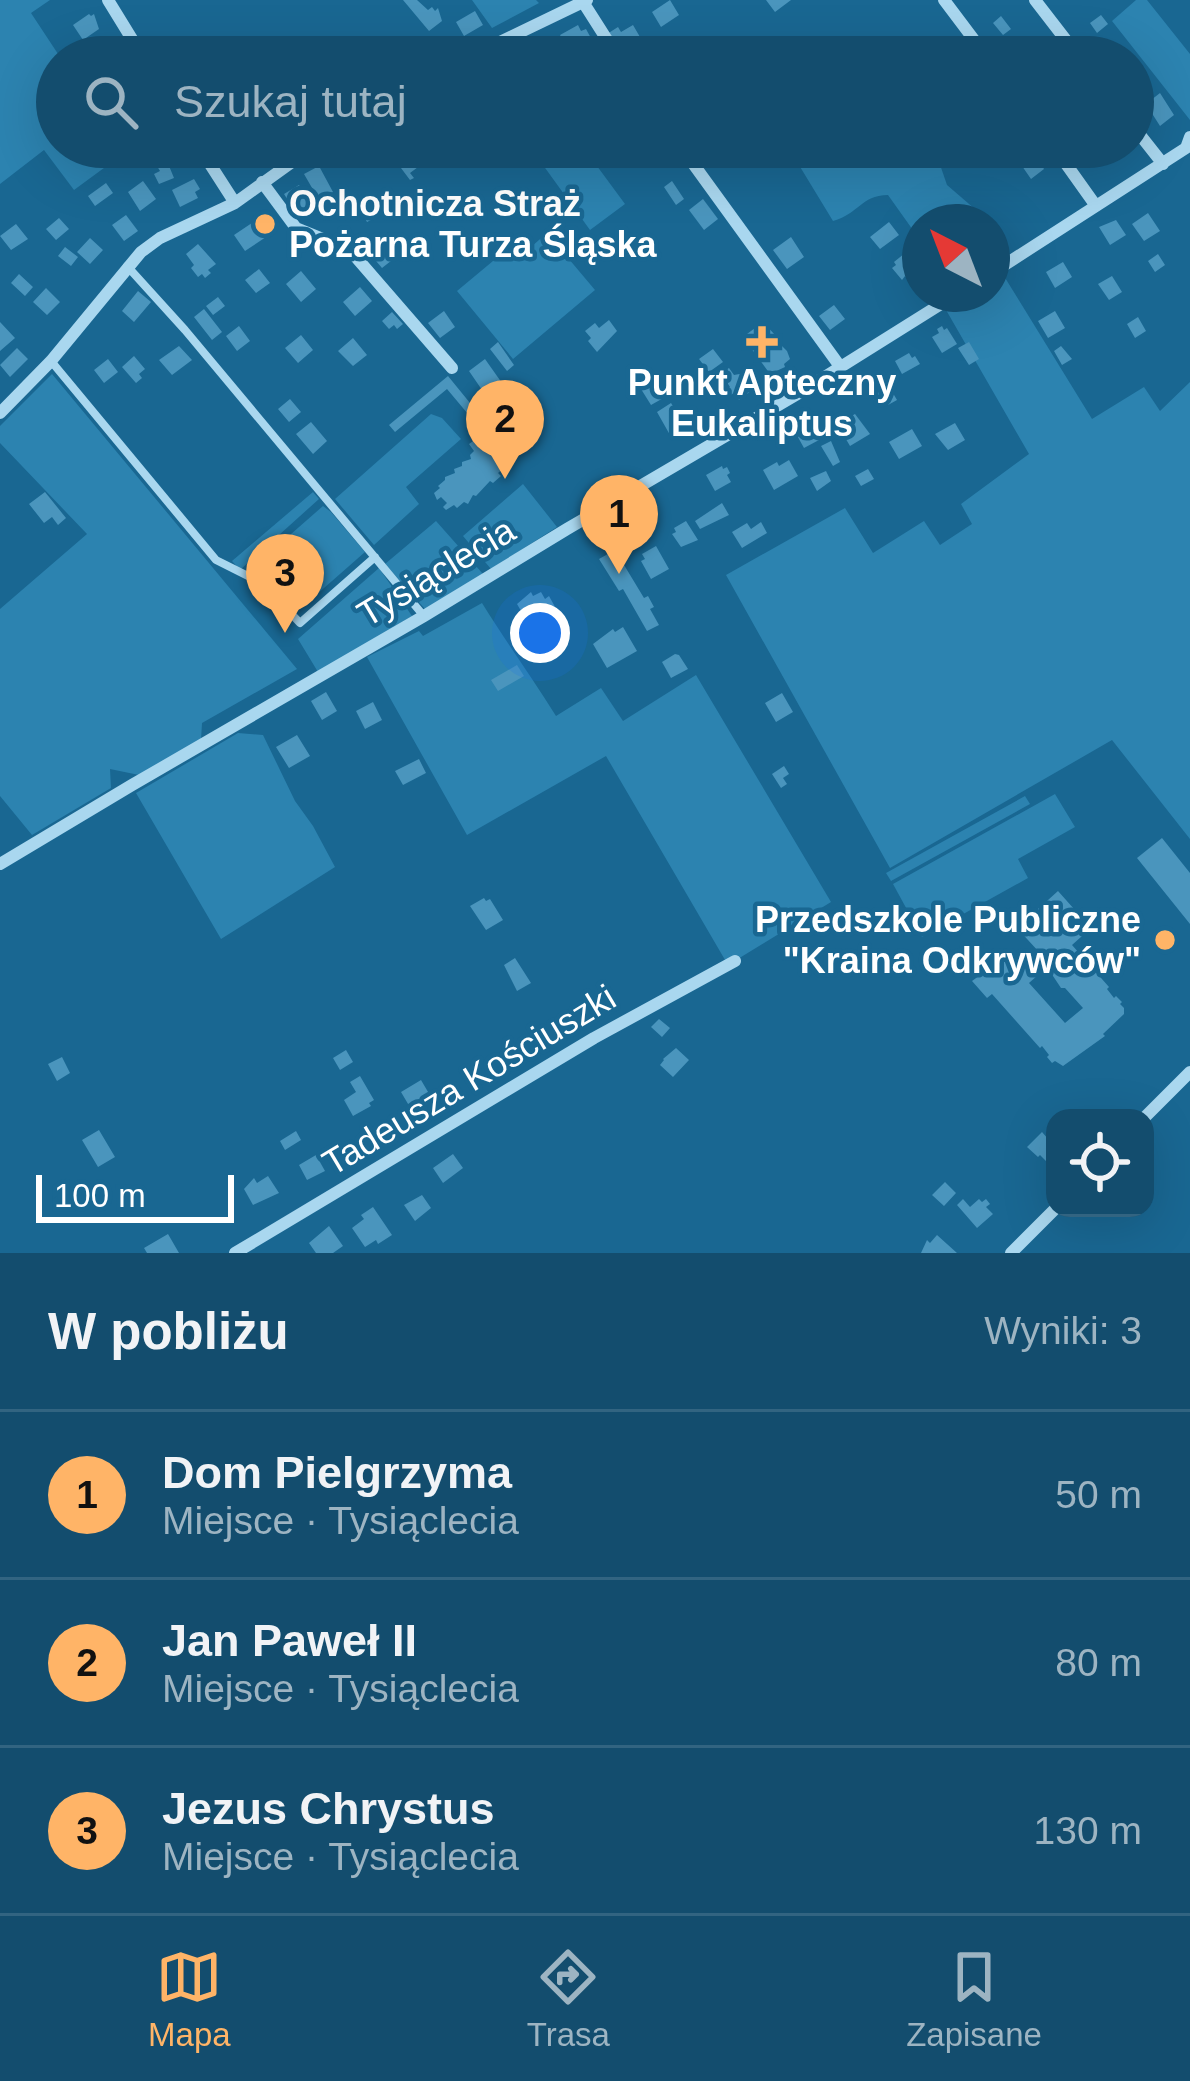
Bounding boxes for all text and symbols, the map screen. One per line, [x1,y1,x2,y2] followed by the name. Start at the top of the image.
[36,36,1154,168] search box
[78,69,144,135] icon: search
[174,76,407,127] text: Szukaj tutaj
[289,183,657,265] place label: Ochotnicza Straż Pożarna Turza Śląska
[902,204,1010,312] north arrow
[252,211,278,237] marker: Ochotnicza Straż Pożarna Turza Śląska
[749,329,775,355] marker: Punkt Apteczny Eukaliptus
[628,362,896,444] place label: Punkt Apteczny Eukaliptus
[466,380,544,479] pin: 2
[580,475,658,574] pin: 1
[350,509,523,635] street label: Tysiąclecia
[246,534,324,633] pin: 3
[510,603,570,663] your location
[755,899,1141,981] place label: Przedszkole Publiczne "Kraina Odkrywców"
[1152,927,1178,953] marker: Przedszkole Publiczne "Kraina Odkrywców"
[315,976,623,1184] street label: Tadeusza Kościuszki
[1046,1109,1154,1217] map controls
[1046,1109,1154,1217] button: locate
[36,1169,234,1222] scale bar
[54,1177,146,1214] text: 100 m
[48,1303,289,1360] text: W pobliżu
[984,1309,1142,1352] text: Wyniki: 3
[162,1447,512,1498] text: Dom Pielgrzyma
[76,1473,98,1516] text: 1
[1055,1473,1142,1516] text: 50 m
[162,1499,519,1542] text: Miejsce · Tysiąclecia
[162,1615,417,1666] text: Jan Paweł II
[76,1641,98,1684] text: 2
[1055,1641,1142,1684] text: 80 m
[162,1667,519,1710] text: Miejsce · Tysiąclecia
[162,1783,495,1834] text: Jezus Chrystus
[76,1809,98,1852] text: 3
[1034,1809,1142,1852] text: 130 m
[162,1835,519,1878] text: Miejsce · Tysiąclecia
[148,1944,231,2054] tab: Mapa
[527,1944,610,2054] tab: Trasa
[906,1944,1042,2054] tab: Zapisane

